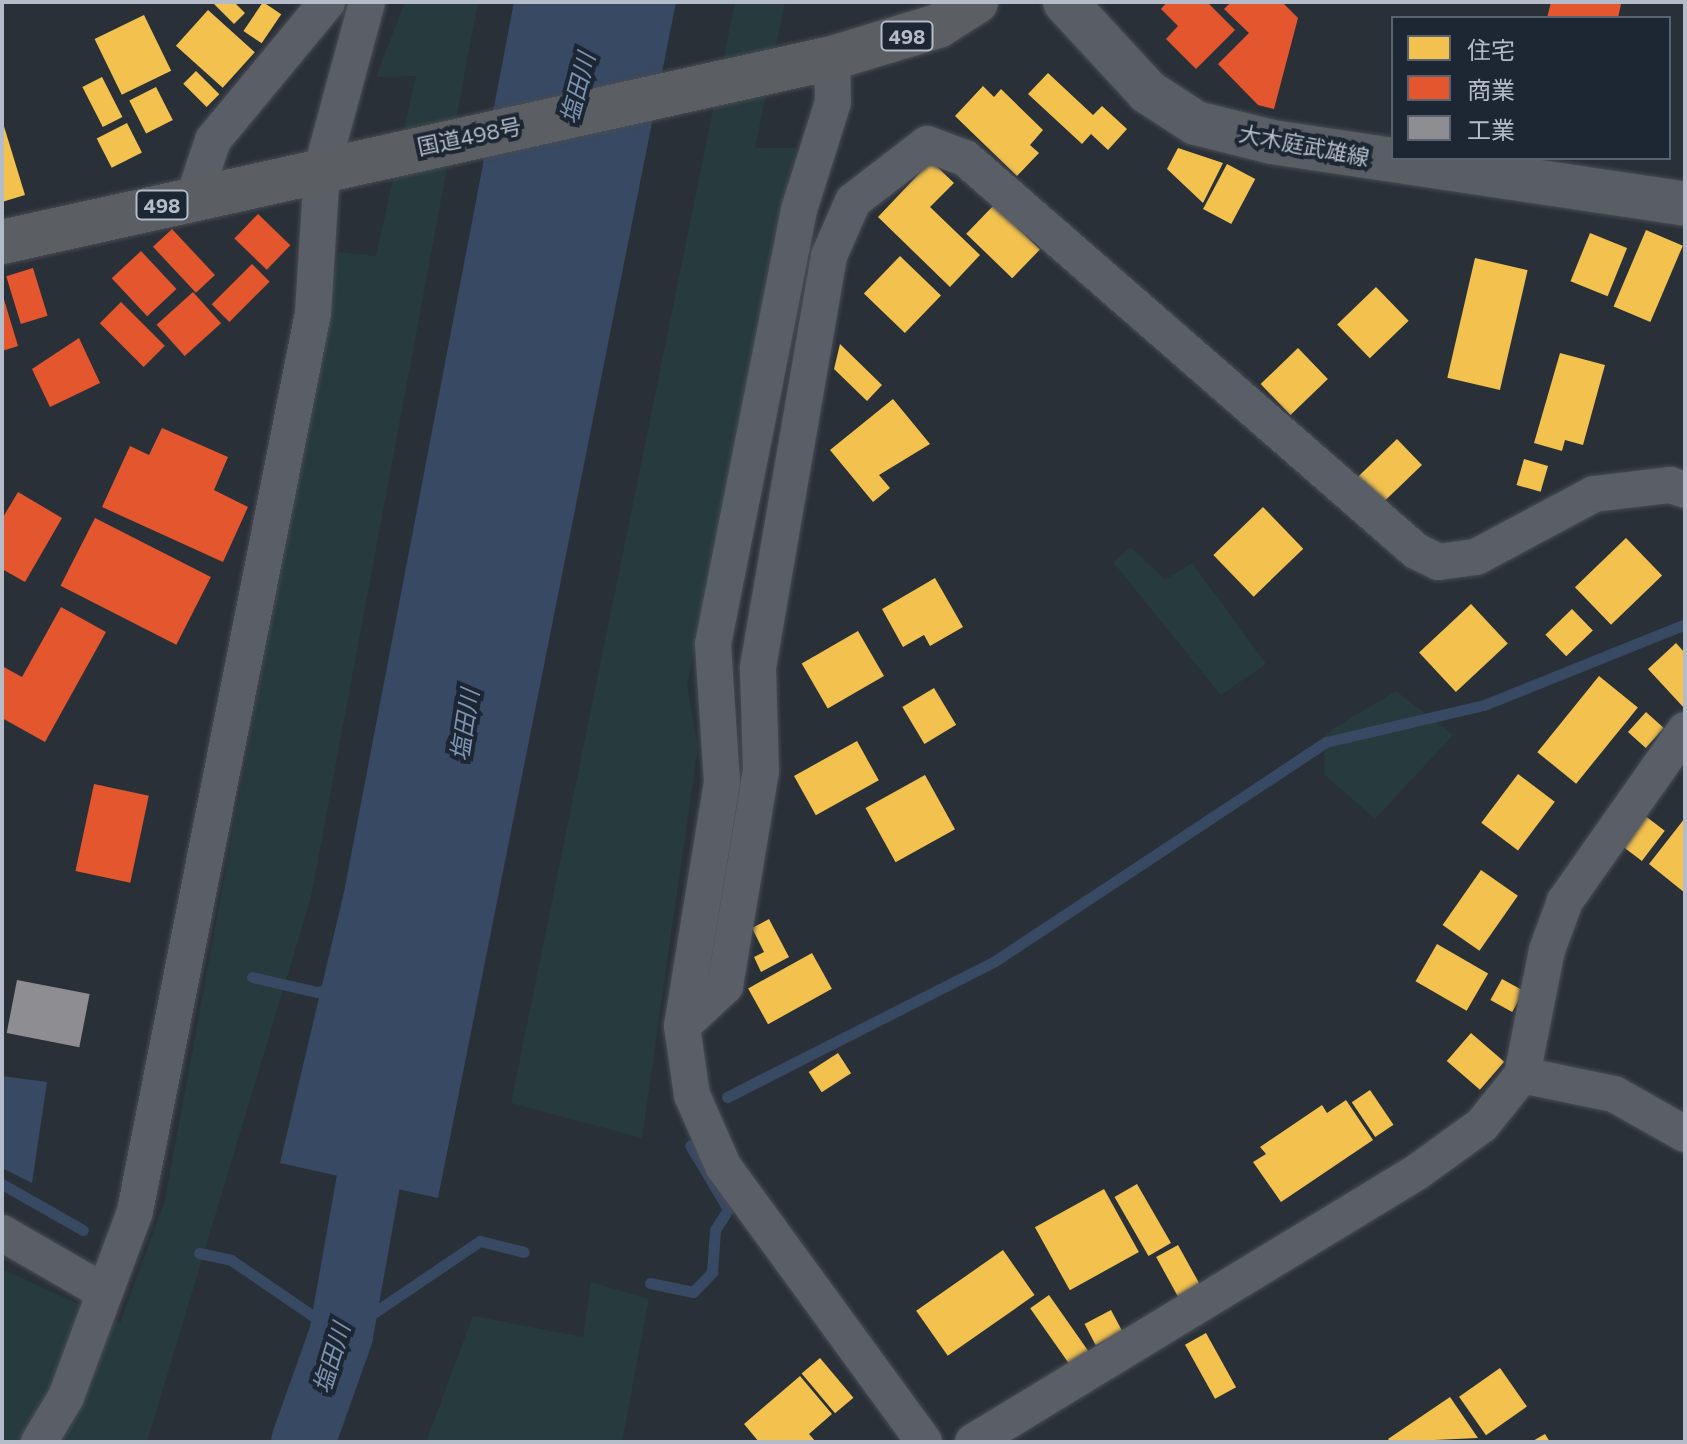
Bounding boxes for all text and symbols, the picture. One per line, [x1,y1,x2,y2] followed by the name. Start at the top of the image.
[1391,16,1671,160] legend
[879,20,935,52] road number: 498
[1467,35,1515,64] text: 住宅
[554,49,600,127] water label: 塩田川
[1467,75,1515,104] text: 商業
[414,112,524,160] street label: 国道498号
[1467,115,1515,144] text: 工業
[1237,119,1371,171] street label: 大木庭武雄線
[134,189,190,221] road number: 498
[444,687,484,763] water label: 塩田川
[307,1319,355,1397] water label: 塩田川

